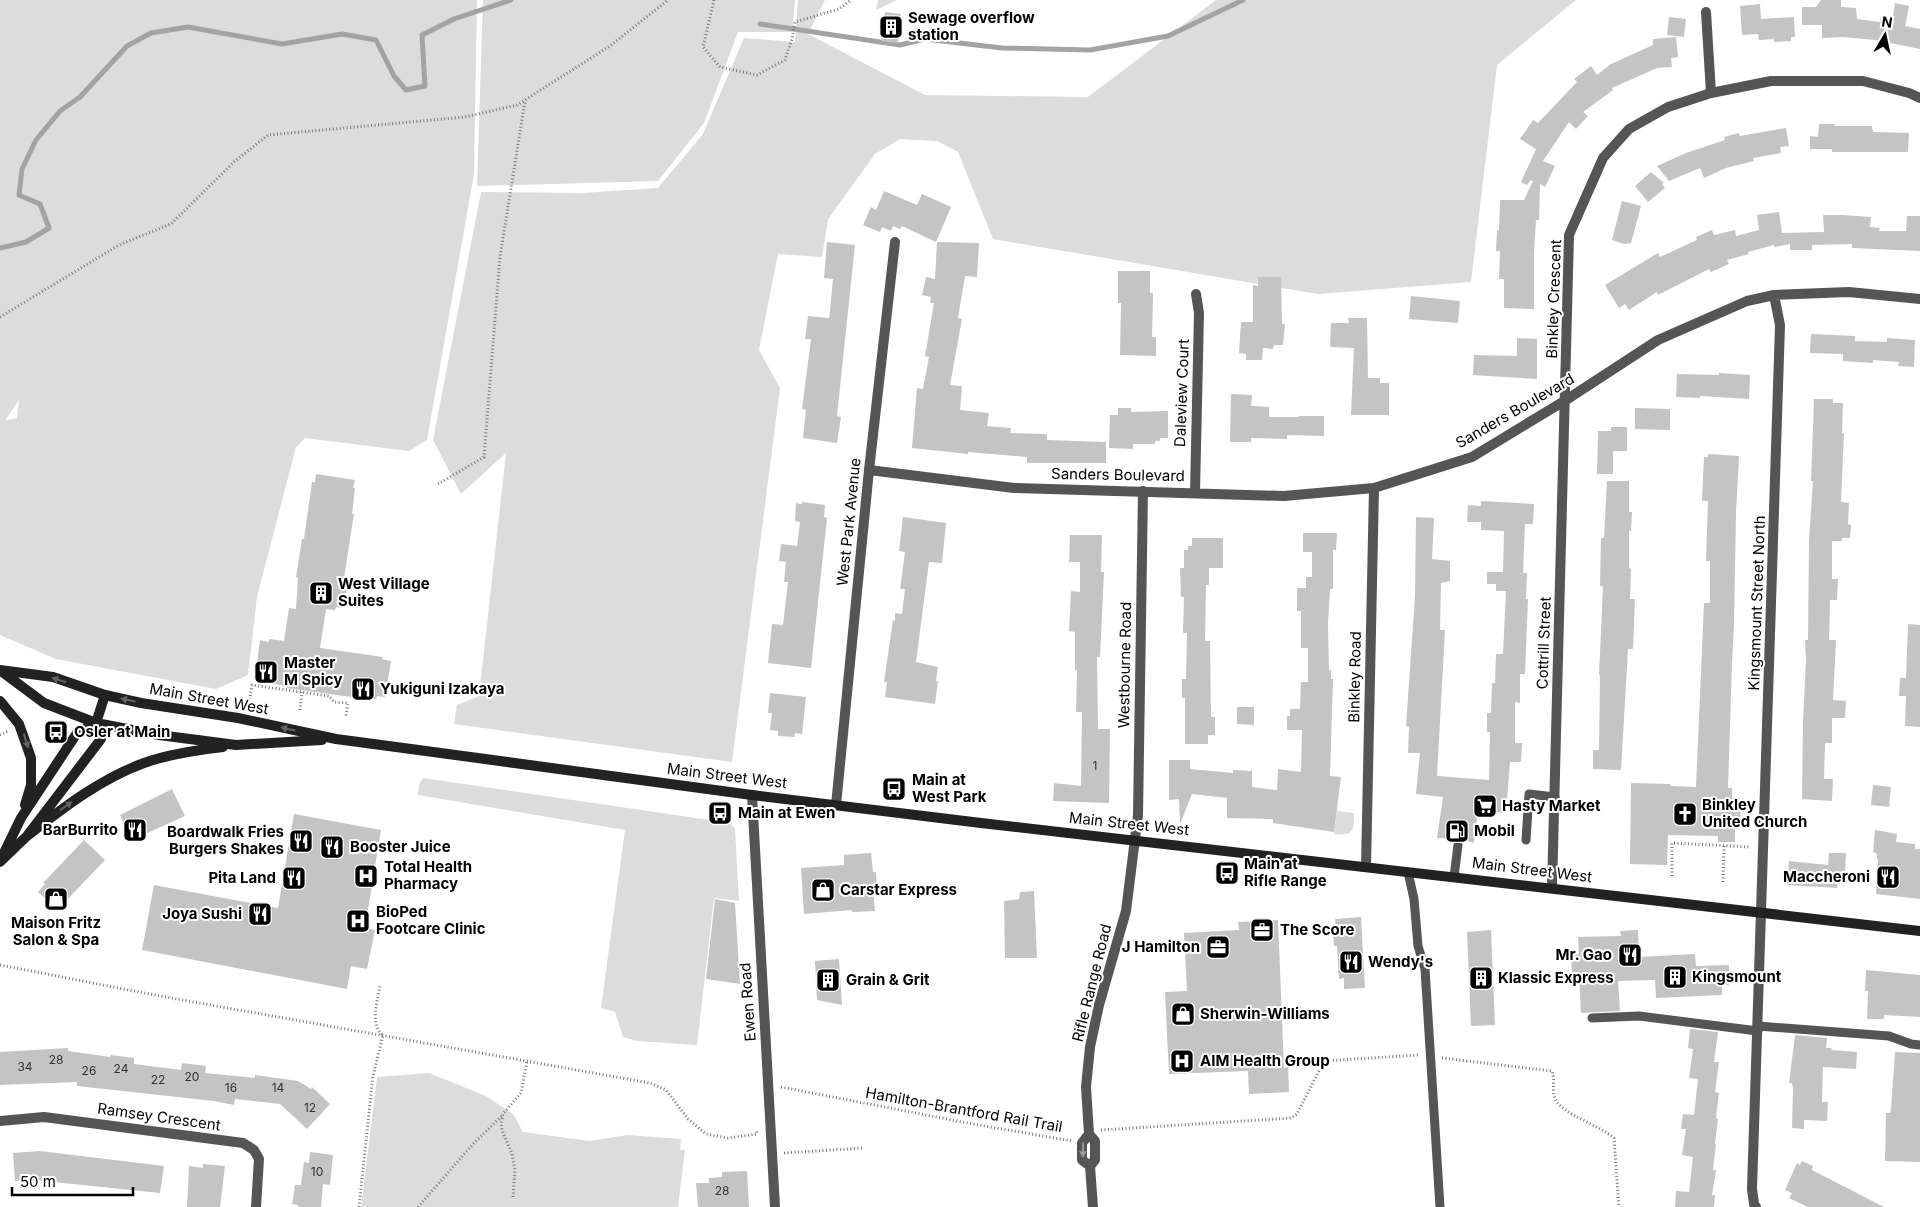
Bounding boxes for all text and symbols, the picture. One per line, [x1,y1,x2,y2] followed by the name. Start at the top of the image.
[908,8,1035,44] place label: Sewage overflow station
[1860,10,1910,60] north arrow
[1881,12,1894,31] text: N
[878,14,904,40] building icon: Sewage overflow station
[1542,239,1565,359] street label: Binkley Crescent
[1170,339,1193,447] street label: Daleview Court
[1452,369,1577,452] street label: Sanders Boulevard
[832,457,865,587] street label: West Park Avenue
[1051,464,1185,485] street label: Sanders Boulevard
[1744,515,1769,691] street label: Kingsmount Street North
[338,574,430,610] place label: West Village Suites
[308,580,334,606] building icon: West Village Suites
[1532,596,1555,690] street label: Cottrill Street
[1114,602,1135,728] street label: Westbourne Road
[1344,631,1365,723] street label: Binkley Road
[284,653,342,689] place label: Master M Spicy
[253,659,279,685] restaurant icon: Master M Spicy
[51,675,66,683] one-way arrow
[350,676,376,702] restaurant icon: Yukiguni Izakaya
[148,679,270,718] street label: Main Street West
[380,679,505,698] place label: Yukiguni Izakaya
[121,696,136,704] one-way arrow
[43,719,69,745] bus stop icon: Osler at Main
[74,722,170,741] place label: Osler at Main
[281,725,296,733] one-way arrow
[22,734,30,749] one-way arrow
[1093,758,1097,773] house number: 1
[666,759,788,792] street label: Main Street West
[912,770,987,806] place label: Main at West Park
[881,776,907,802] bus stop icon: Main at West Park
[1472,793,1498,819] supermarket icon: Hasty Market
[1702,795,1807,831] place label: Binkley United Church
[1502,796,1601,815] place label: Hasty Market
[707,800,733,826] bus stop icon: Main at Ewen
[59,801,72,812] one-way arrow
[1672,801,1698,827] church icon: Binkley United Church
[738,803,835,822] place label: Main at Ewen
[1068,808,1190,839] street label: Main Street West
[122,817,148,843] restaurant icon: BarBurrito
[1444,818,1470,844] fuel station icon: Mobil
[43,820,118,839] place label: BarBurrito
[1474,821,1515,840] place label: Mobil
[167,822,284,858] place label: Boardwalk Fries Burgers Shakes
[288,828,314,854] restaurant icon: Boardwalk Fries Burgers Shakes
[319,834,345,860] restaurant icon: Booster Juice
[350,837,451,856] place label: Booster Juice
[1471,853,1593,886] street label: Main Street West
[1244,854,1327,890] place label: Main at Rifle Range
[384,857,472,893] place label: Total Health Pharmacy
[1214,860,1240,886] bus stop icon: Main at Rifle Range
[353,863,379,889] hospital icon: Total Health Pharmacy
[1875,864,1901,890] restaurant icon: Maccheroni
[281,865,307,891] restaurant icon: Pita Land
[1783,867,1870,886] place label: Maccheroni
[208,868,276,887] place label: Pita Land
[810,877,836,903] shop icon: Carstar Express
[840,880,957,899] place label: Carstar Express
[43,886,69,912] shop icon: Maison Fritz Salon & Spa
[247,901,273,927] restaurant icon: Joya Sushi
[376,902,486,938] place label: BioPed Footcare Clinic
[162,904,242,923] place label: Joya Sushi
[345,908,371,934] hospital icon: BioPed Footcare Clinic
[11,913,101,949] place label: Maison Fritz Salon & Spa
[1249,917,1275,943] office icon: The Score
[1280,920,1354,939] place label: The Score
[1068,922,1115,1044] street label: Rifle Range Road
[1205,934,1231,960] office icon: J Hamilton
[1122,937,1200,956] place label: J Hamilton
[1617,942,1643,968] restaurant icon: Mr. Gao
[1556,945,1612,964] place label: Mr. Gao
[1338,949,1364,975] restaurant icon: Wendy's
[1368,952,1433,971] place label: Wendy's
[735,962,760,1042] street label: Ewen Road
[1662,964,1688,990] building icon: Kingsmount
[1468,965,1494,991] building icon: Klassic Express
[815,967,841,993] building icon: Grain & Grit
[1692,967,1782,986] place label: Kingsmount
[1498,968,1614,987] place label: Klassic Express
[846,970,930,989] place label: Grain & Grit
[1170,1001,1196,1027] shop icon: Sherwin-Williams
[1200,1004,1330,1023] place label: Sherwin-Williams
[1169,1048,1195,1074] hospital icon: AIM Health Group
[1200,1051,1330,1070] place label: AIM Health Group
[49,1052,63,1067] house number: 28
[17,1059,33,1074] house number: 34
[114,1061,129,1076] house number: 24
[82,1063,96,1078] house number: 26
[185,1069,199,1084] house number: 20
[151,1072,165,1087] house number: 22
[225,1080,237,1095] house number: 16
[272,1080,285,1095] house number: 14
[864,1083,1064,1136] street label: Hamilton-Brantford Rail Trail
[96,1098,222,1135] street label: Ramsey Crescent
[304,1100,316,1115] house number: 12
[1078,1143,1086,1159] one-way arrow
[12,1164,134,1196] scale bar
[311,1164,323,1179] house number: 10
[20,1172,56,1191] text: 50 m
[715,1183,729,1198] house number: 28

